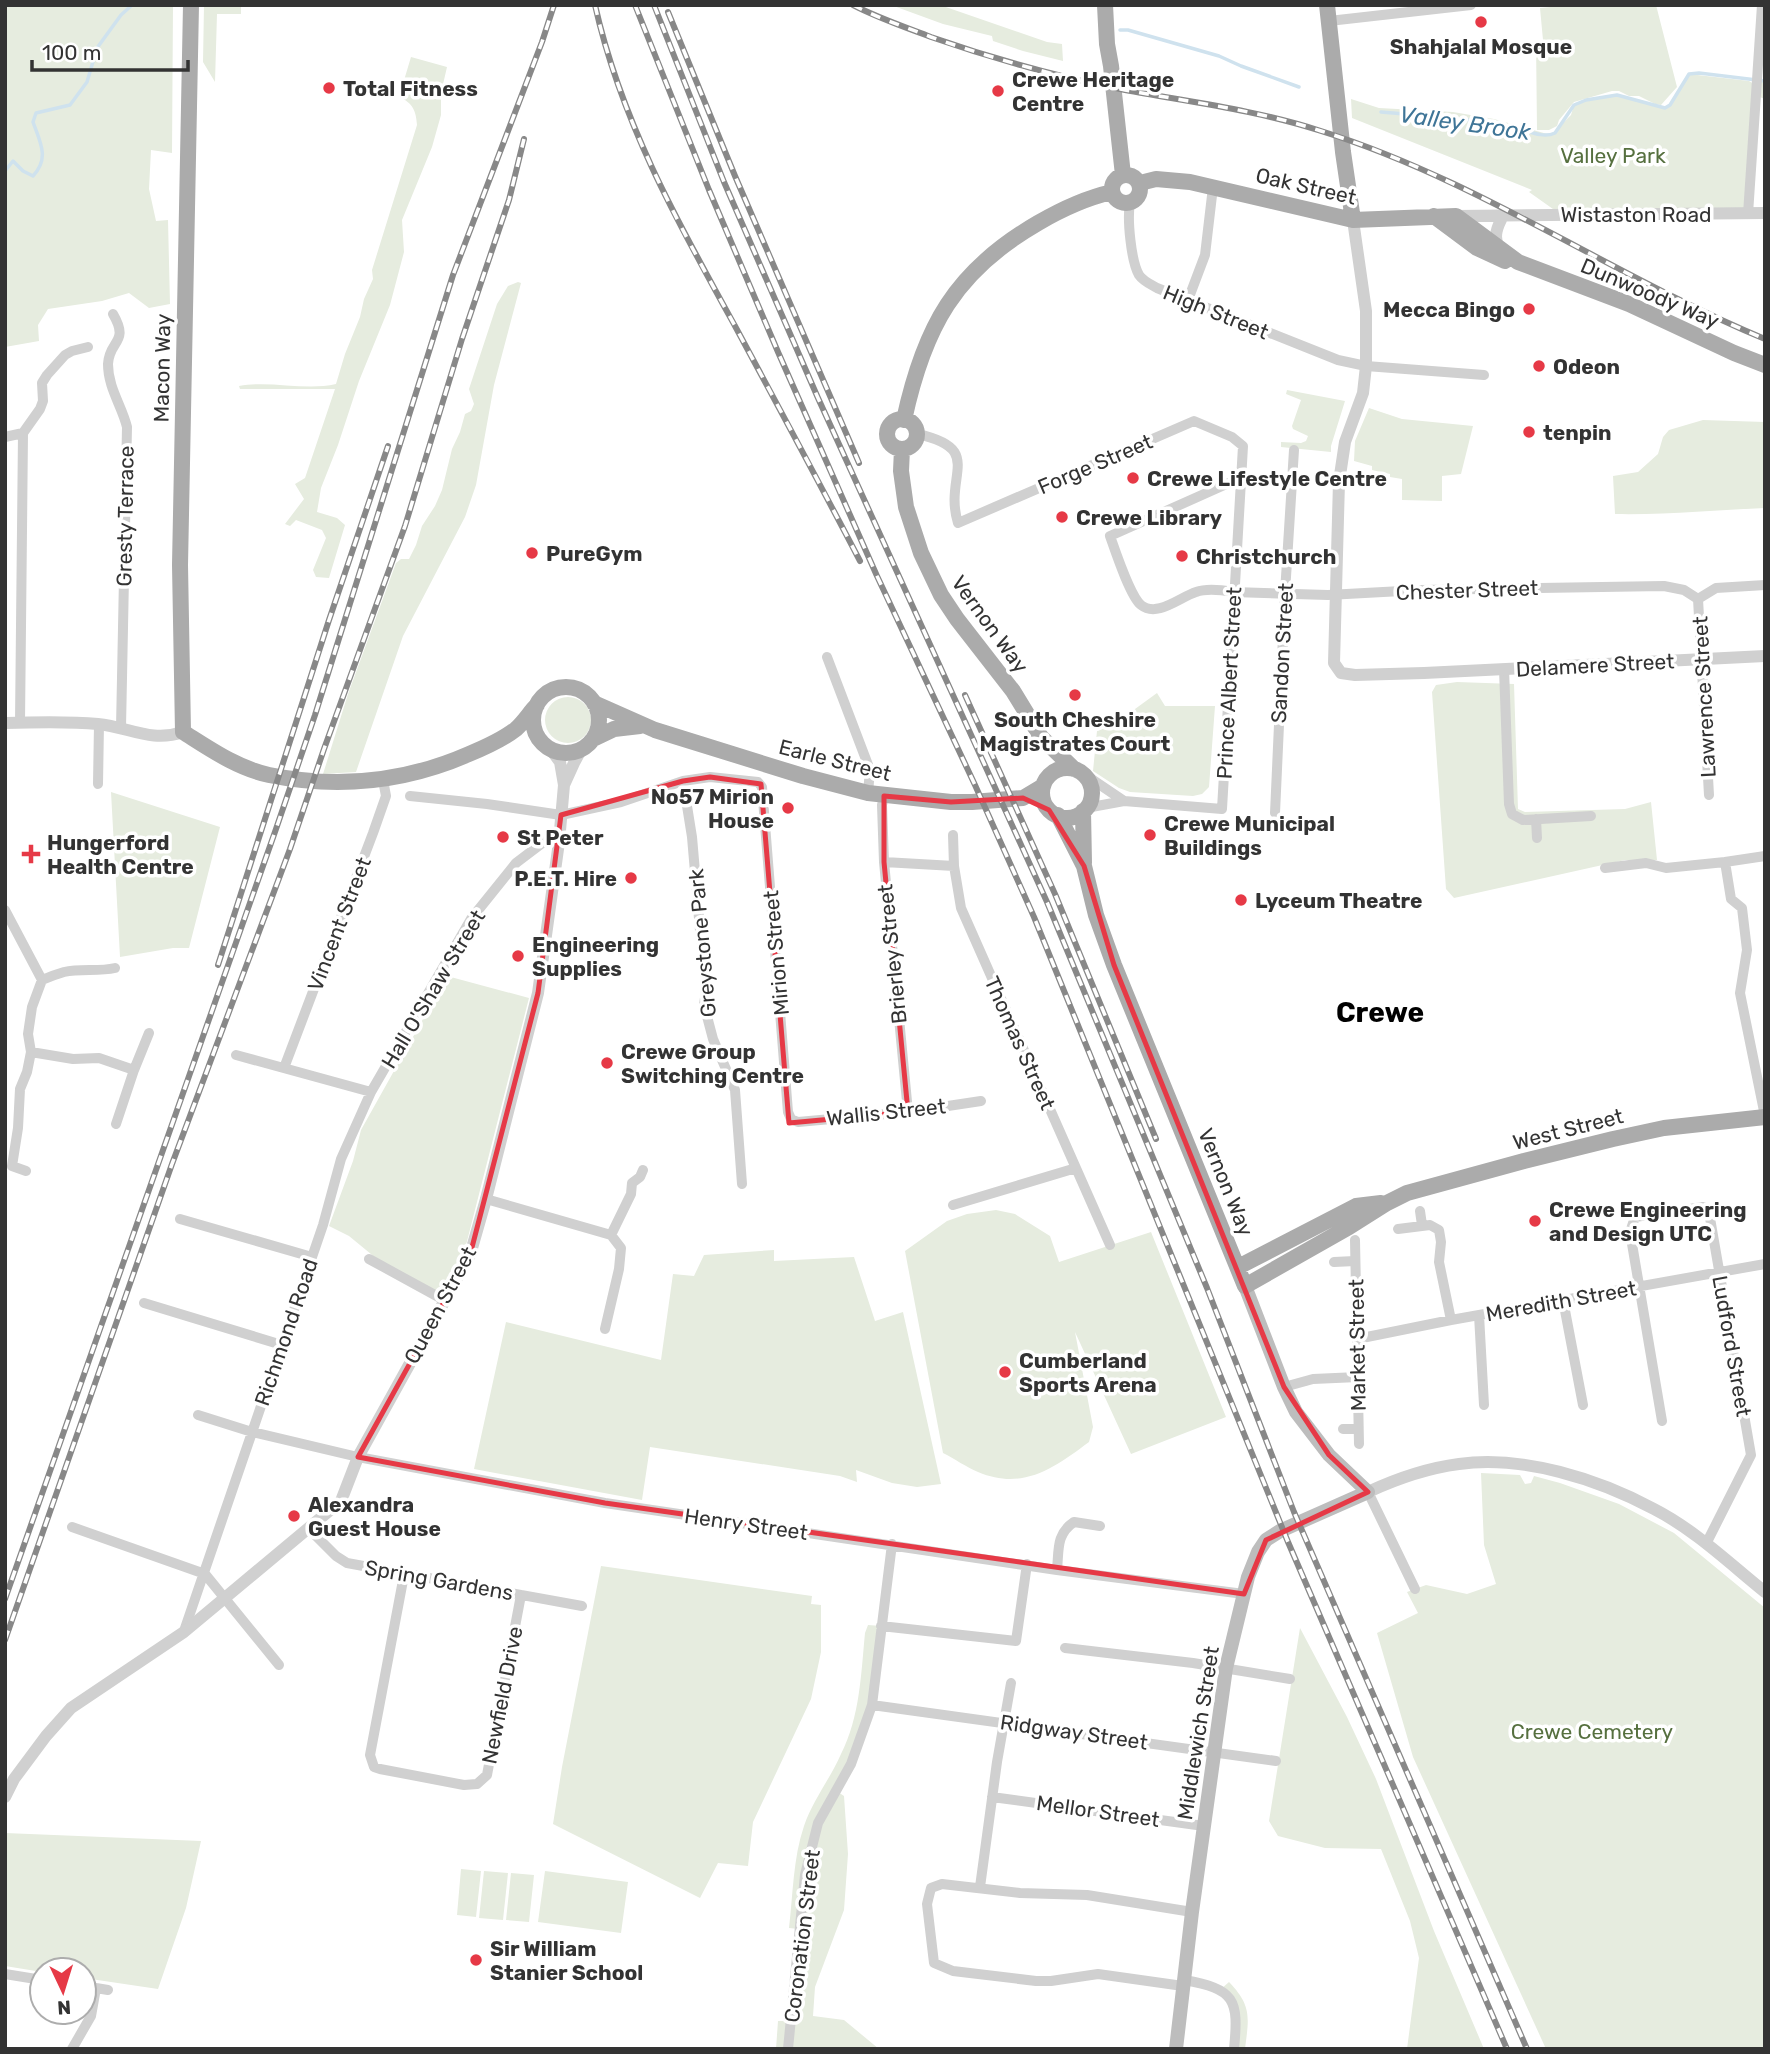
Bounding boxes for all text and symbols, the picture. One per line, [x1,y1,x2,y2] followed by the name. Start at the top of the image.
[1473,14,1489,30] marker: Shahjalal Mosque
[32,28,187,72] scale bar
[1390,34,1572,59] place label: Shahjalal Mosque
[42,40,101,65] text: 100 m
[1012,67,1174,116] place label: Crewe Heritage Centre
[343,76,478,101] place label: Total Fitness
[321,80,337,96] marker: Total Fitness
[990,83,1006,99] marker: Crewe Heritage Centre
[1398,100,1534,146] water label: Valley Brook
[1560,143,1666,168] park label: Valley Park
[1253,162,1359,210] street label: Oak Street
[1561,202,1712,227] street label: Wistaston Road
[1577,253,1723,334] street label: Dunwoody Way
[1160,280,1272,344] street label: High Street
[1383,297,1515,322] place label: Mecca Bingo
[1521,301,1537,317] marker: Mecca Bingo
[149,313,175,423] street label: Macon Way
[1553,354,1620,379] place label: Odeon
[1531,358,1547,374] marker: Odeon
[1543,420,1612,445] place label: tenpin
[1521,424,1537,440] marker: tenpin
[1034,429,1156,499] street label: Forge Street
[111,445,139,587] street label: Gresty Terrace
[1147,466,1387,491] place label: Crewe Lifestyle Centre
[1125,470,1141,486] marker: Crewe Lifestyle Centre
[1076,505,1223,530] place label: Crewe Library
[1054,509,1070,525] marker: Crewe Library
[546,541,642,566] place label: PureGym
[1196,544,1336,569] place label: Christchurch
[524,545,540,561] marker: PureGym
[1174,548,1190,564] marker: Christchurch
[946,571,1034,678] street label: Vernon Way
[1395,575,1539,605] street label: Chester Street
[1266,582,1298,724] street label: Sandon Street
[1211,586,1247,780] street label: Prince Albert Street
[1687,616,1721,778] street label: Lawrence Street
[1515,648,1675,682] street label: Delamere Street
[1067,687,1083,703] marker: South Cheshire Magistrates Court
[980,707,1171,756] place label: South Cheshire Magistrates Court
[776,734,894,786] street label: Earle Street
[651,784,774,833] place label: No57 Mirion House
[780,800,796,816] marker: No57 Mirion House
[1164,811,1335,860] place label: Crewe Municipal Buildings
[517,825,604,850] place label: St Peter
[1142,827,1158,843] marker: Crewe Municipal Buildings
[495,829,511,845] marker: St Peter
[47,830,194,879] place label: Hungerford Health Centre
[21,844,41,864] marker: Hungerford Health Centre
[302,853,376,995] street label: Vincent Street
[514,866,617,891] place label: P.E.T. Hire
[683,868,721,1018] street label: Greystone Park
[623,870,639,886] marker: P.E.T. Hire
[872,883,912,1025] street label: Brierley Street
[1255,888,1422,913] place label: Lyceum Theatre
[758,889,794,1017] street label: Mirion Street
[1233,892,1249,908] marker: Lyceum Theatre
[376,905,490,1073] street label: Hall O'Shaw Street
[532,932,659,981] place label: Engineering Supplies
[510,948,526,964] marker: Engineering Supplies
[979,972,1061,1114] street label: Thomas Street
[1336,996,1424,1029] district label: Crewe
[621,1039,804,1088] place label: Crewe Group Switching Centre
[599,1055,615,1071] marker: Crewe Group Switching Centre
[825,1093,947,1131] street label: Wallis Street
[1510,1103,1626,1155] street label: West Street
[1193,1124,1259,1240] street label: Vernon Way
[1549,1197,1747,1246] place label: Crewe Engineering and Design UTC
[1527,1213,1543,1229] marker: Crewe Engineering and Design UTC
[399,1242,481,1368] street label: Queen Street
[249,1255,323,1409] street label: Richmond Road
[1707,1274,1757,1418] street label: Ludford Street
[1484,1275,1638,1327] street label: Meredith Street
[1343,1279,1371,1411] street label: Market Street
[1019,1348,1157,1397] place label: Cumberland Sports Arena
[997,1364,1013,1380] marker: Cumberland Sports Arena
[308,1492,441,1541] place label: Alexandra Guest House
[683,1503,809,1545] street label: Henry Street
[286,1508,302,1524] marker: Alexandra Guest House
[363,1555,515,1605] street label: Spring Gardens
[476,1624,528,1766] street label: Newfield Drive
[1172,1644,1224,1822] street label: Middlewich Street
[999,1709,1149,1755] street label: Ridgway Street
[1511,1719,1674,1744] park label: Crewe Cemetery
[1035,1790,1161,1832] street label: Mellor Street
[779,1848,825,2024] street label: Coronation Street
[490,1936,643,1985] place label: Sir William Stanier School
[468,1952,484,1968] marker: Sir William Stanier School
[28,1956,98,2026] north arrow
[57,1996,72,2019] text: N

